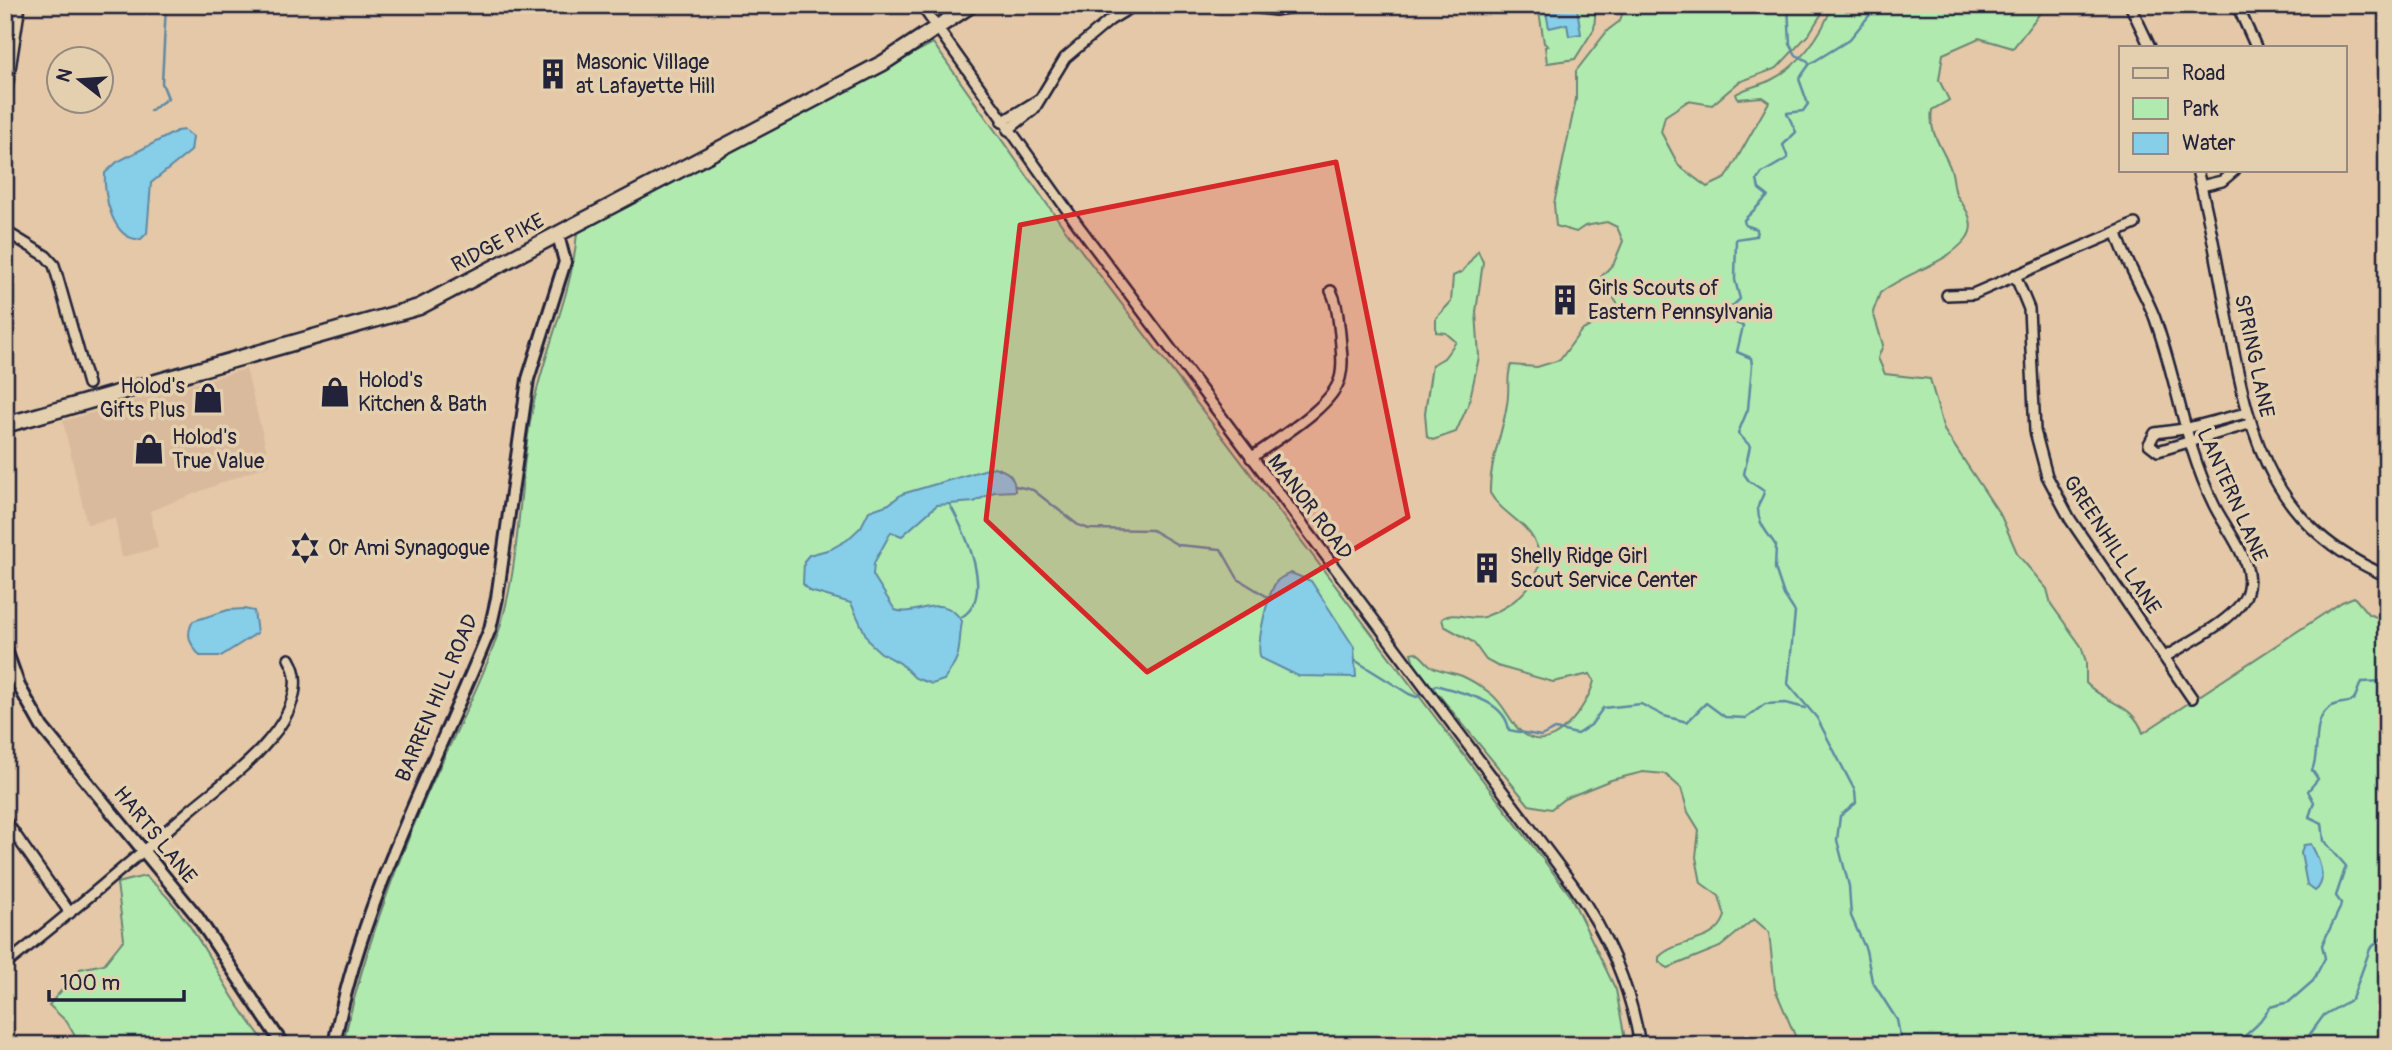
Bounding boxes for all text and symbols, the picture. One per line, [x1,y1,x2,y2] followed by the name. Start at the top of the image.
[46,46,116,116] north arrow
[2119,46,2346,172] legend
[576,49,715,100] place label: Masonic Village at Lafayette Hill
[536,57,570,91] building icon: Masonic Village at Lafayette Hill
[2182,60,2226,87] text: Road
[51,66,78,85] text: N
[2182,96,2219,123] text: Park
[2182,130,2236,157] text: Water
[447,207,549,279] street label: RIDGE PIKE
[1588,275,1773,326] place label: Girls Scouts of Eastern Pennsylvania
[1548,283,1582,317] building icon: Girls Scouts of Eastern Pennsylvania
[2228,292,2280,420] street label: SPRING LANE
[358,367,487,418] place label: Holod's Kitchen & Bath
[100,373,186,424] place label: Holod's Gifts Plus
[318,375,352,409] shop icon: Holod's Kitchen & Bath
[191,381,225,415] shop icon: Holod's Gifts Plus
[172,424,265,475] place label: Holod's True Value
[2190,424,2274,566] street label: LANTERN LANE
[132,432,166,466] shop icon: Holod's True Value
[1262,449,1358,565] street label: MANOR ROAD
[2057,470,2167,620] street label: GREENHILL LANE
[288,531,322,565] synagogue icon: Or Ami Synagogue
[328,535,490,562] place label: Or Ami Synagogue
[1510,543,1698,594] place label: Shelly Ridge Girl Scout Service Center
[1470,551,1504,585] building icon: Shelly Ridge Girl Scout Service Center
[389,610,485,786] street label: BARREN HILL ROAD
[107,781,203,889] street label: HARTS LANE
[49,959,184,1003] scale bar
[60,970,120,997] text: 100 m

